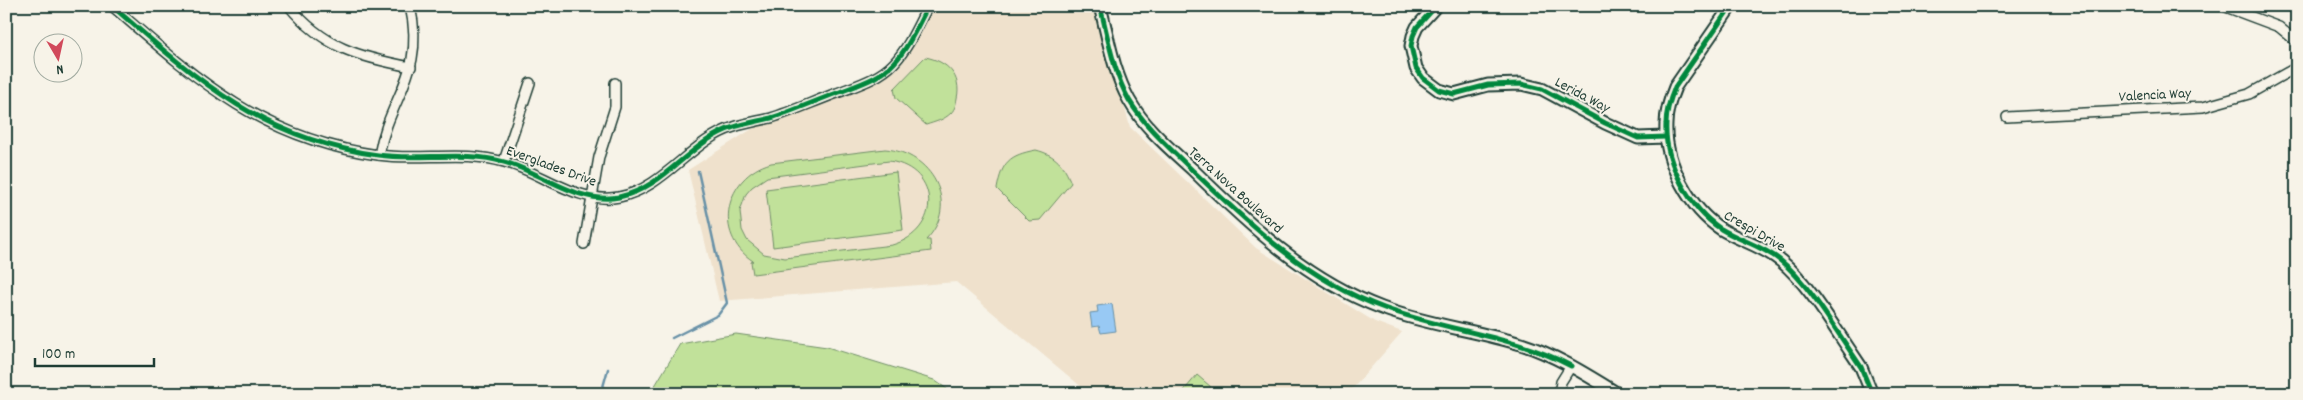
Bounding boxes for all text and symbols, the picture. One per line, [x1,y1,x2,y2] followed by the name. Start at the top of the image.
[32,32,82,82] north arrow
[55,58,65,79] text: N
[1550,72,1615,120] street label: Lerida Way
[2118,83,2193,109] street label: Valencia Way
[503,140,600,194] street label: Everglades Drive
[1183,142,1287,240] street label: Terra Nova Boulevard
[1719,206,1789,259] street label: Crespi Drive
[35,335,154,367] scale bar
[42,344,75,366] text: 100 m

